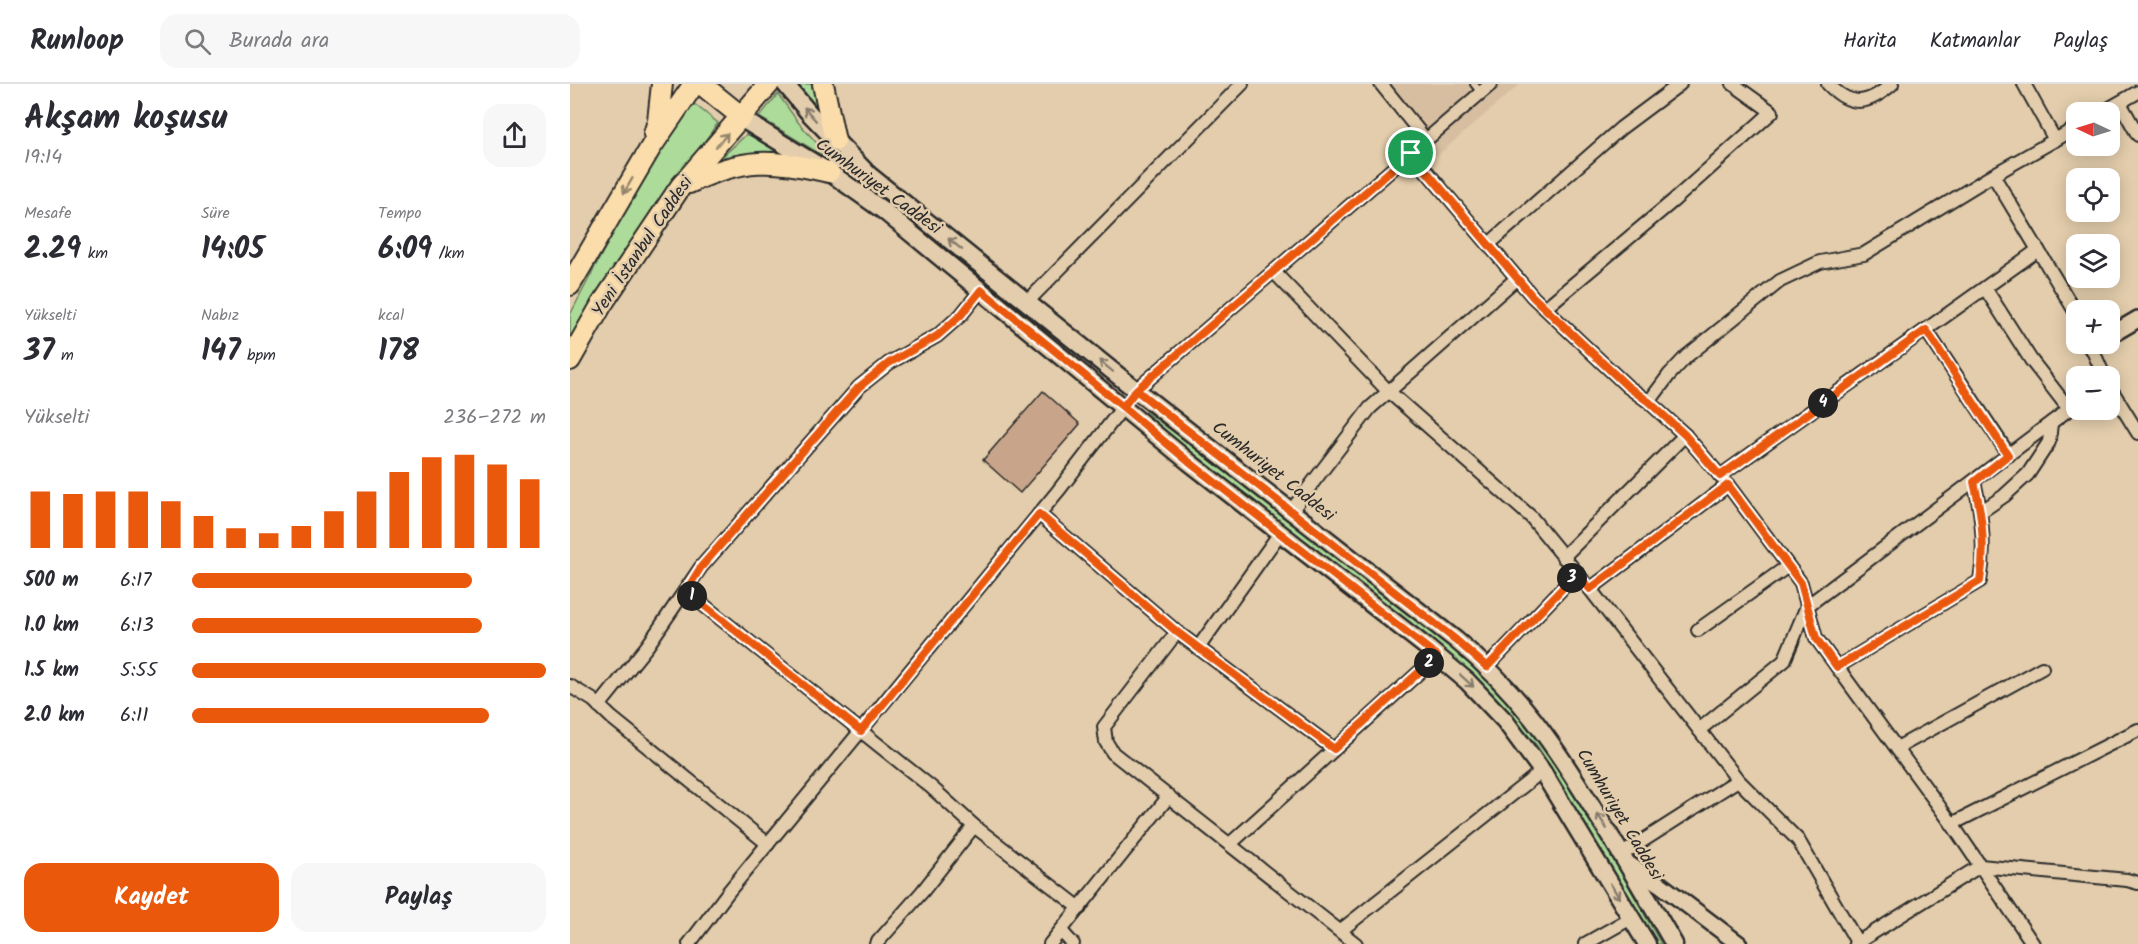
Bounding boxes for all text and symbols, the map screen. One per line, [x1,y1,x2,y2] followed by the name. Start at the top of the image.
[160,14,580,68] search box
[30,19,124,64] text: Runloop
[229,24,329,59] text: Burada ara
[181,25,214,58] icon: search
[1843,25,1897,58] text: Harita
[1930,25,2020,58] text: Katmanlar
[2053,25,2108,58] text: Paylaş
[24,93,227,146] text: Akşam koşusu
[2066,102,2120,156] north arrow
[2066,102,2120,420] map controls
[483,104,546,167] button: share
[803,106,817,121] one-way arrow
[1385,127,1436,178] pin
[809,131,948,243] street label: Cumhuriyet Caddesi
[715,133,729,148] one-way arrow
[1394,136,1427,169] icon: arrive
[24,142,62,174] text: 19:14
[2066,168,2120,222] button: locate
[585,170,701,323] street label: Yeni İstanbul Caddesi
[621,177,633,194] one-way arrow
[24,201,71,226] text: Mesafe
[201,201,230,226] text: Süre
[378,201,421,226] text: Tempo
[24,226,81,274] text: 2.29
[201,226,264,274] text: 14:05
[378,226,432,274] text: 6:09
[2066,234,2120,288] button: layers
[947,237,963,250] one-way arrow
[81,241,108,266] text: km
[432,241,465,266] text: /km
[2066,300,2120,354] button: +
[24,303,76,328] text: Yükselti
[201,303,239,328] text: Nabız
[378,303,404,328] text: kcal
[24,328,55,376] text: 37
[201,328,241,376] text: 147
[378,328,419,376] text: 178
[55,343,74,368] text: m
[241,343,276,368] text: bpm
[1099,360,1115,373] one-way arrow
[2066,366,2120,420] button: −
[1808,388,1838,418] pin: 4
[1819,390,1827,415] text: 4
[24,402,89,434] text: Yükselti
[443,402,546,434] text: 236–272 m
[1205,414,1342,530] street label: Cumhuriyet Caddesi
[1557,563,1587,593] pin: 3
[24,565,79,597] text: 500 m
[120,565,152,597] text: 6:17
[1568,565,1576,590] text: 3
[677,581,707,611] pin: 1
[690,583,694,608] text: 1
[24,610,79,642] text: 1.0 km
[120,610,154,642] text: 6:13
[1414,648,1444,678] pin: 2
[1424,650,1434,675] text: 2
[24,655,79,687] text: 1.5 km
[120,655,157,687] text: 5:55
[1459,674,1474,688] one-way arrow
[24,700,85,732] text: 2.0 km
[120,700,149,732] text: 6:11
[1568,743,1670,887] street label: Cumhuriyet Caddesi
[1595,813,1607,830] one-way arrow
[24,863,279,932] button: Kaydet
[291,863,546,932] button: Paylaş
[1609,882,1621,899] one-way arrow

